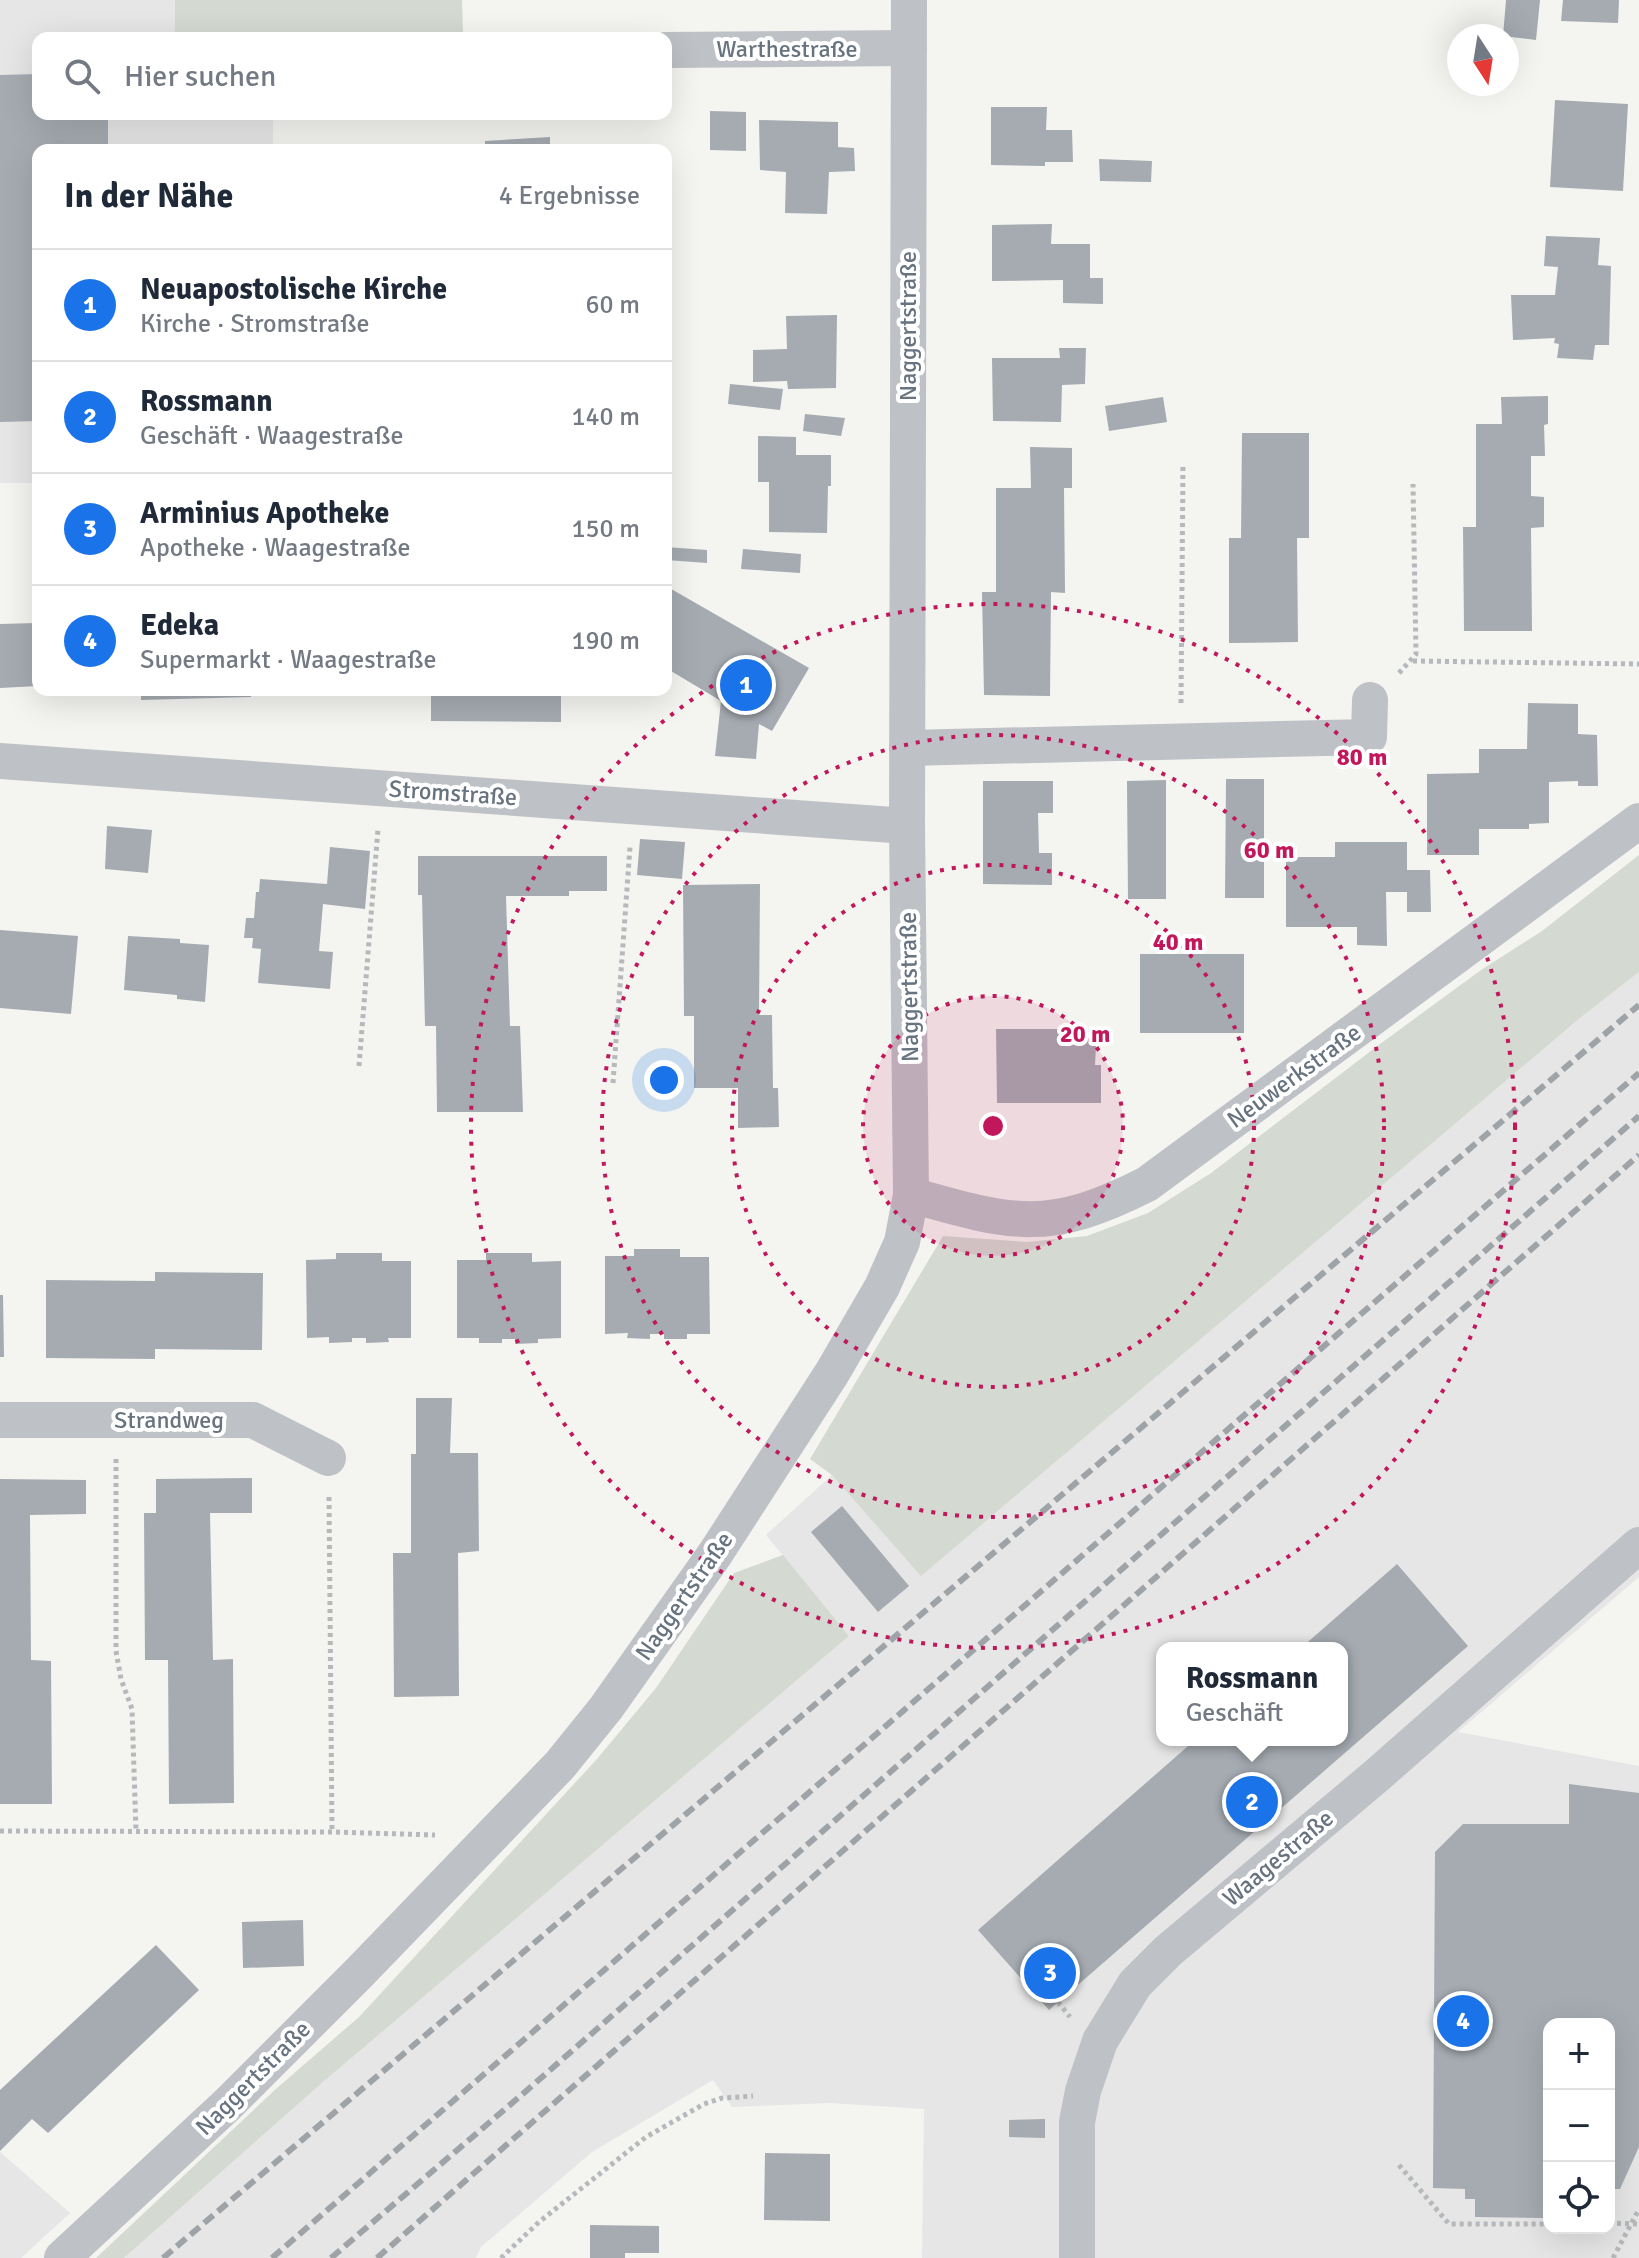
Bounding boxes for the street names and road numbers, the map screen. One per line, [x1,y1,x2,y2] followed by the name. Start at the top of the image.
[716,34,858,64] street label: Warthestraße
[893,251,923,401] street label: Naggertstraße
[388,774,518,812] street label: Stromstraße
[893,912,925,1062] street label: Naggertstraße
[1221,1017,1367,1135] street label: Neuwerkstraße
[114,1405,224,1435] street label: Strandweg
[629,1526,739,1666] street label: Naggertstraße
[1217,1803,1339,1913] street label: Waagestraße
[189,2014,317,2142] street label: Naggertstraße

